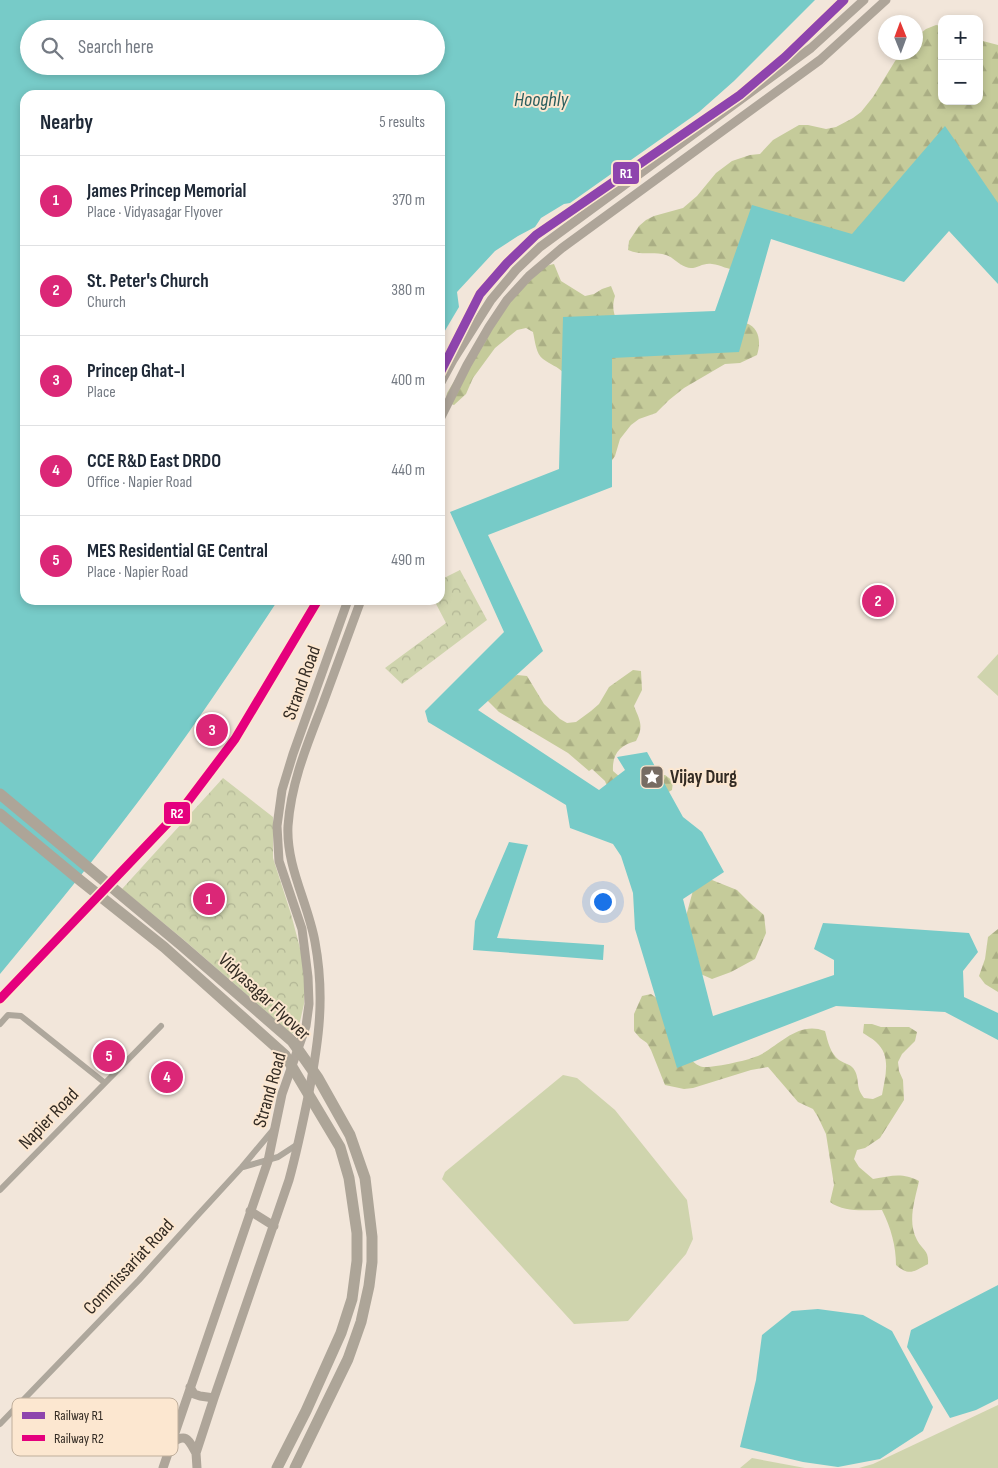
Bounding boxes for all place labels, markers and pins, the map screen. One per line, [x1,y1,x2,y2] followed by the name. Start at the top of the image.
[862,582,894,620] pin: 2
[196,711,228,749] pin: 3
[639,764,665,790] place icon: Vijay Durg
[670,766,737,789] place label: Vijay Durg
[193,880,225,918] pin: 1
[93,1037,125,1075] pin: 5
[151,1058,183,1096] pin: 4

